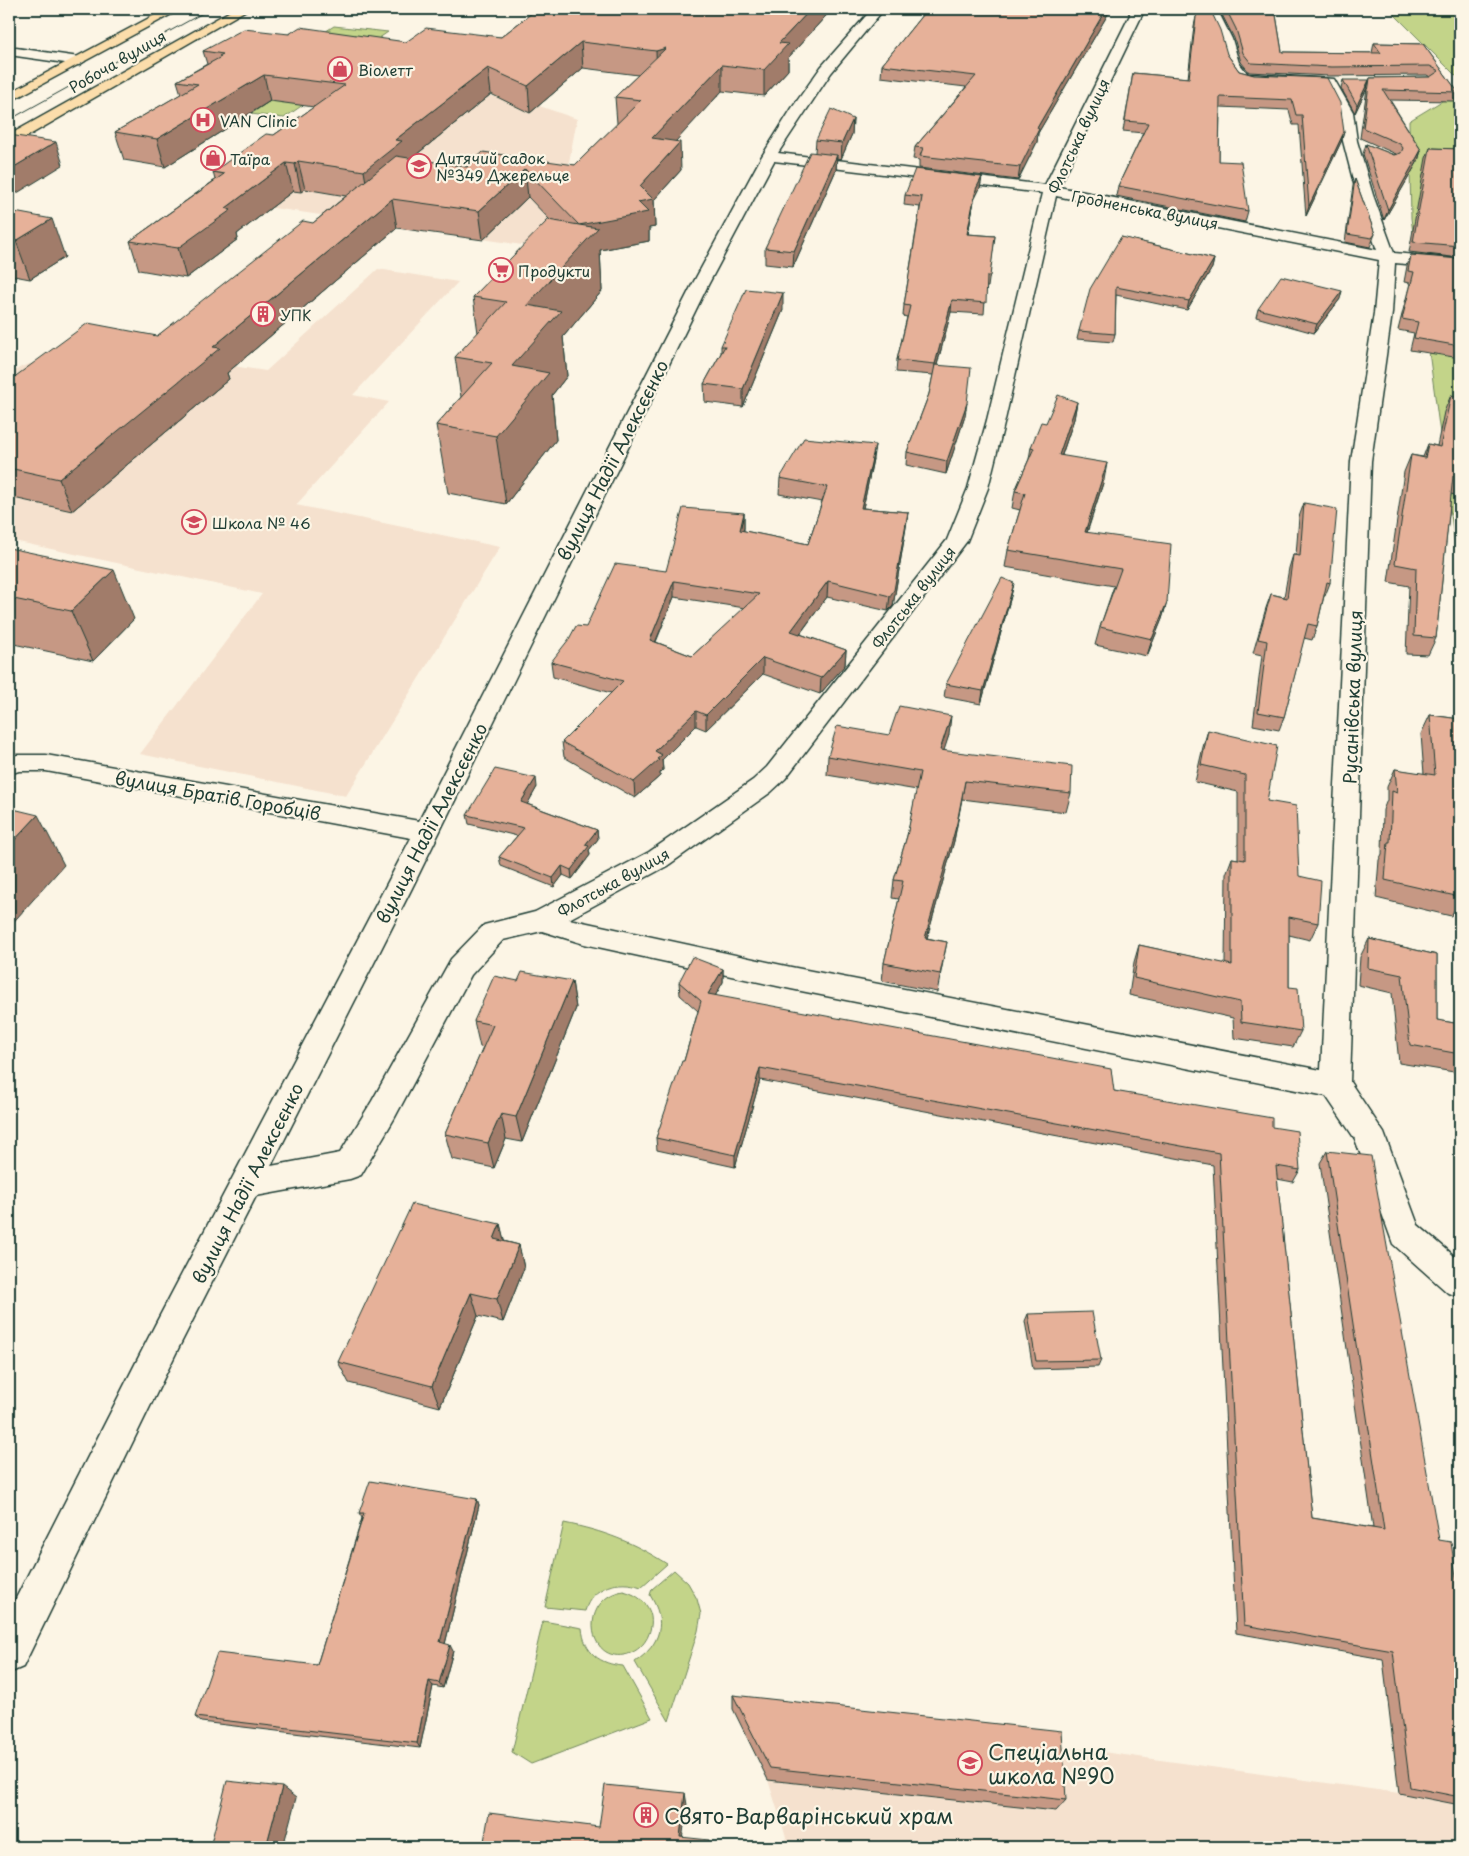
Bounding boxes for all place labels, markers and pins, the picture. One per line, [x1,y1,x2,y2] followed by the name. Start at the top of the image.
[327,56,353,82] shop icon: Віолетт
[358,58,413,81] place label: Віолетт
[190,107,216,133] hospital icon: VAN Clinic
[220,109,297,132] place label: VAN Clinic
[200,145,226,171] shop icon: Таїра
[435,146,570,186] place label: Дитячий садок №349 Джерельце
[230,147,271,170] place label: Таїра
[406,153,432,179] school or university icon: Дитячий садок №349 Джерельце
[488,257,514,283] supermarket icon: Продукти
[518,259,590,282] place label: Продукти
[250,301,276,327] building icon: УПК
[280,303,311,326] place label: УПК
[181,509,207,535] school or university icon: Школа № 46
[212,511,311,534] place label: Школа № 46
[988,1735,1115,1791] place label: Спеціальна школа №90
[957,1750,983,1776] school or university icon: Спеціальна школа №90
[664,1799,954,1831] place label: Свято-Варварінський храм
[633,1802,659,1828] building icon: Свято-Варварінський храм

